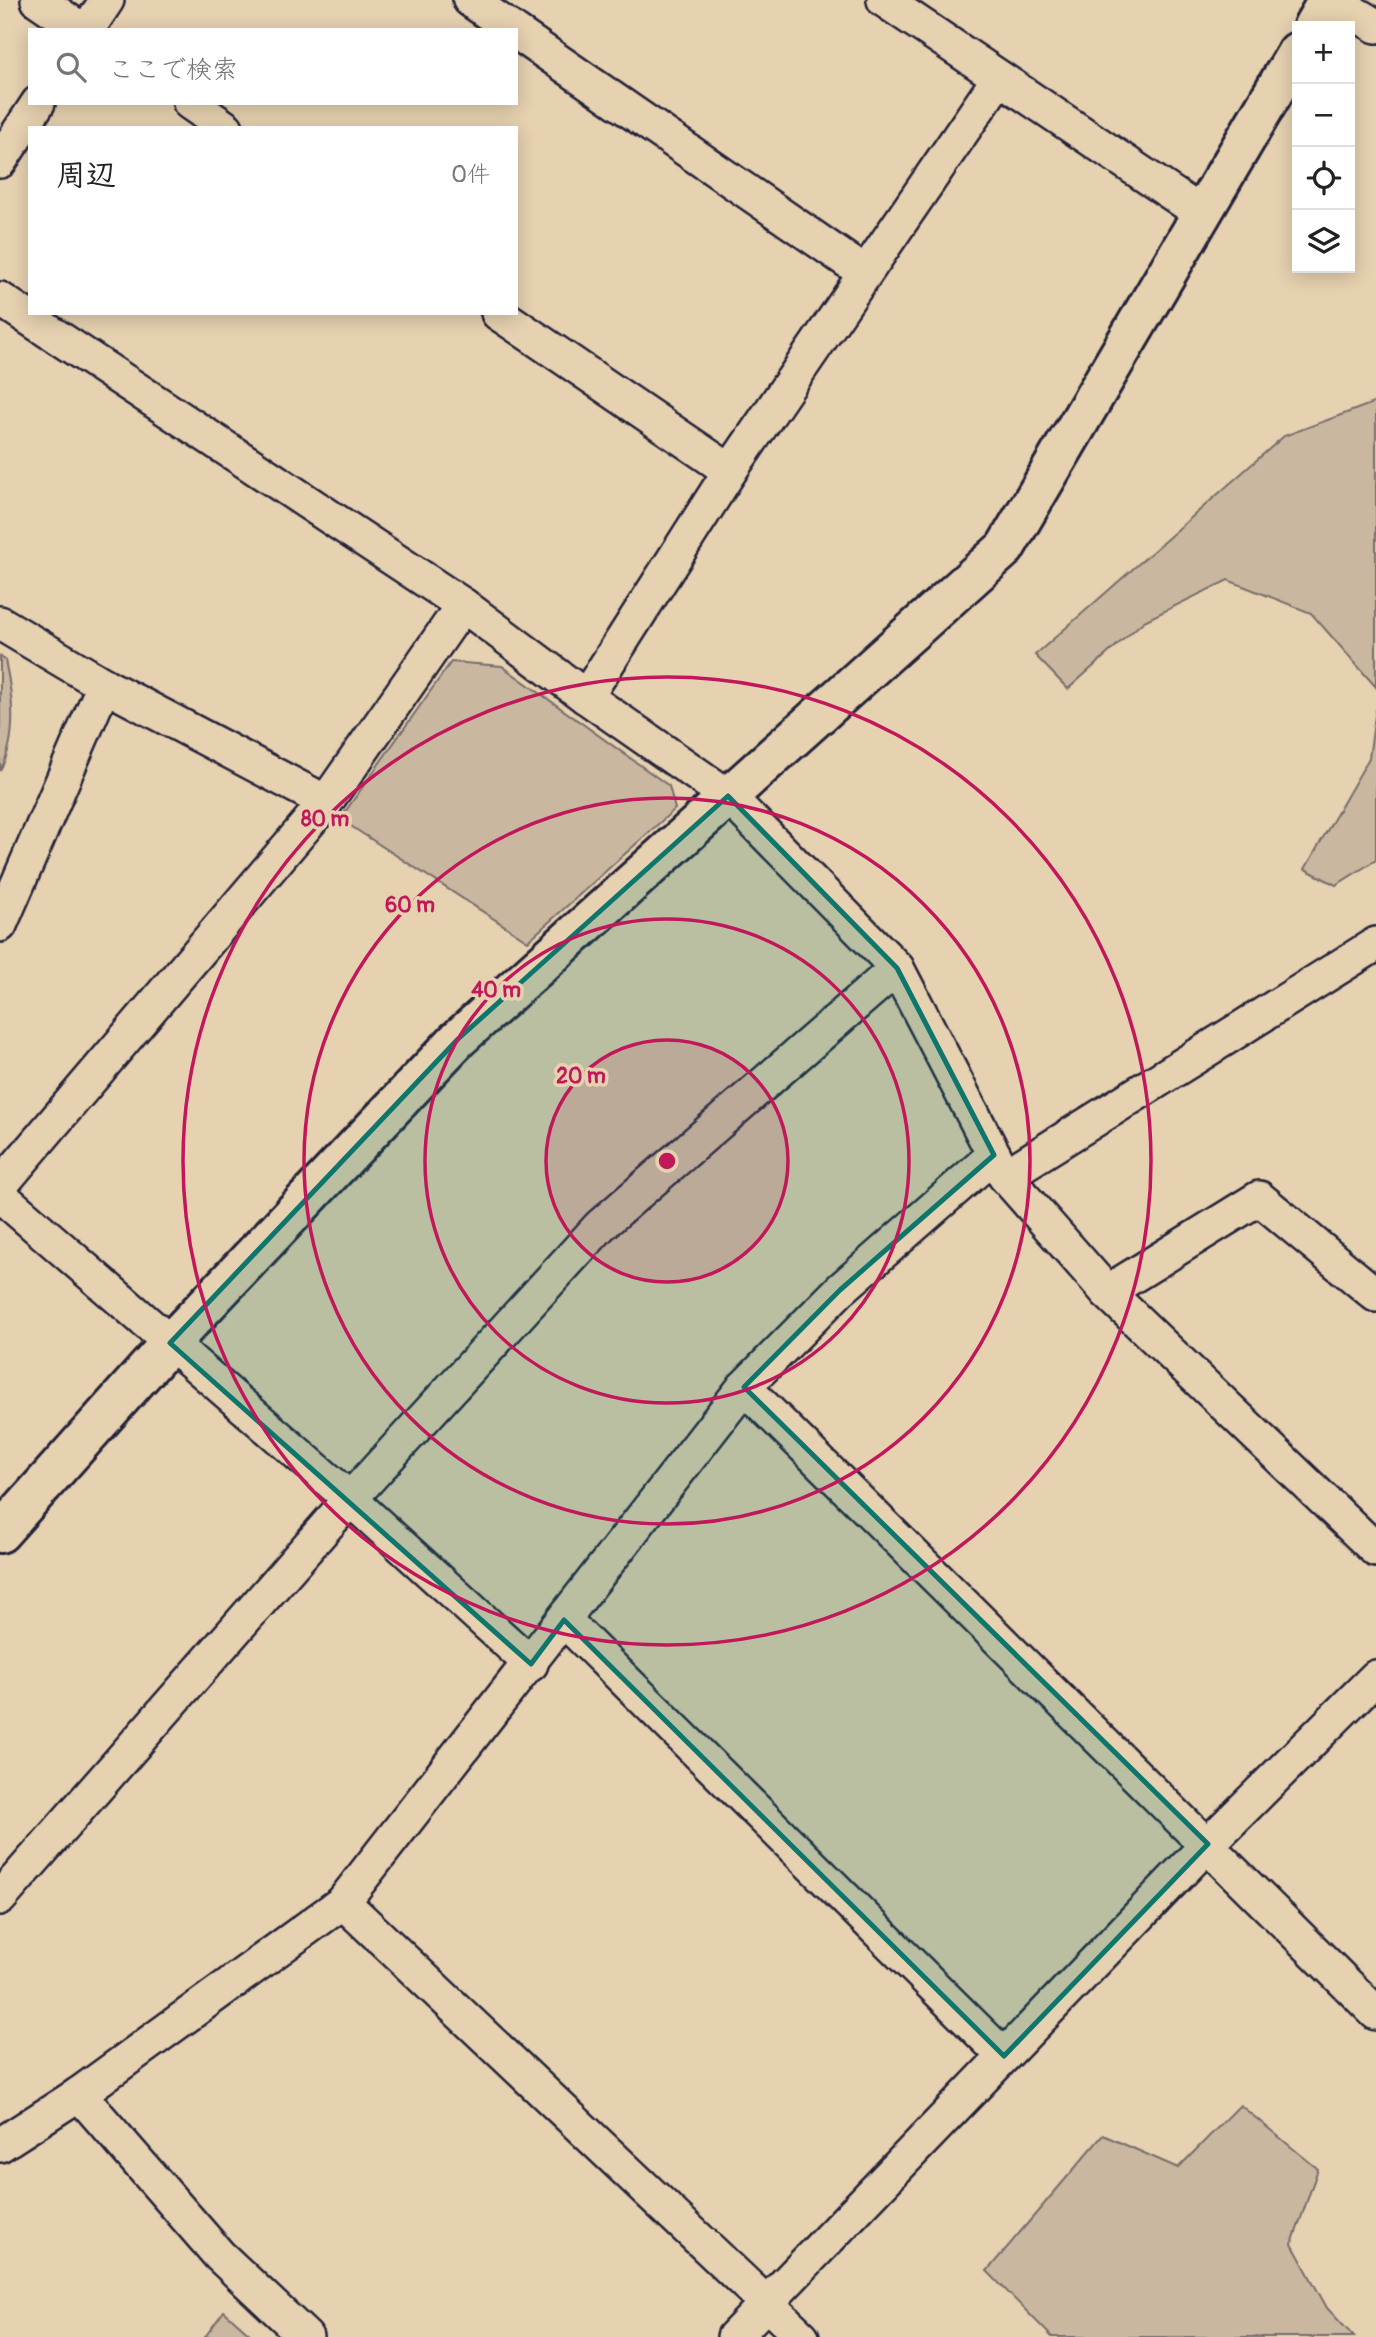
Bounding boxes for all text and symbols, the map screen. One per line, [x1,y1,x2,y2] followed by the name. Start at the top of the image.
[1292,21,1355,273] map controls
[1292,21,1355,84] button: +
[28,28,518,105] search box
[52,48,90,86] icon: search
[108,54,238,86] text: ここで検索
[1292,84,1355,147] button: −
[1292,147,1355,210] button: locate
[56,157,116,194] text: 周辺
[451,160,490,189] text: 0件
[1292,210,1355,273] button: layers
[301,806,349,833] text: 80 m
[385,892,435,919] text: 60 m
[471,977,521,1004] text: 40 m
[556,1063,606,1090] text: 20 m
[655,1149,679,1173] centre of rings

